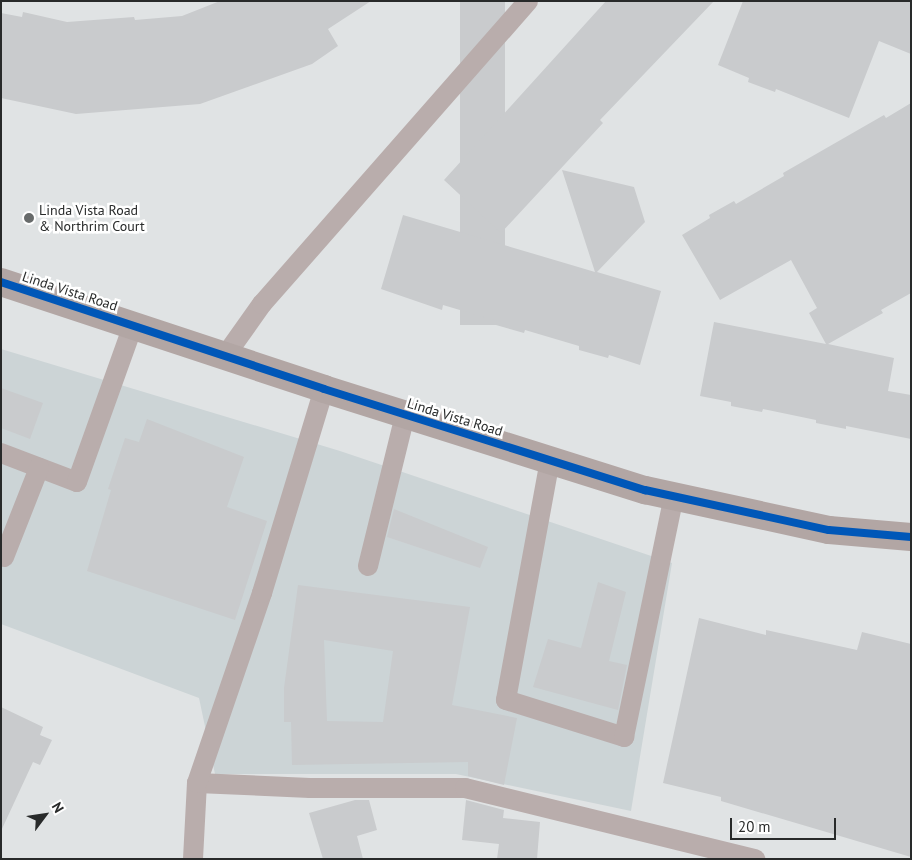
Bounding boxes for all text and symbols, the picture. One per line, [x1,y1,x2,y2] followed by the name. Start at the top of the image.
[39,202,145,234] place label: Linda Vista Road & Northrim Court
[23,212,35,224] marker: Linda Vista Road & Northrim Court
[20,268,120,314] street label: Linda Vista Road
[405,394,505,440] street label: Linda Vista Road
[20,790,70,840] north arrow
[48,799,68,816] text: N
[732,808,838,840] scale bar
[738,817,771,836] text: 20 m

